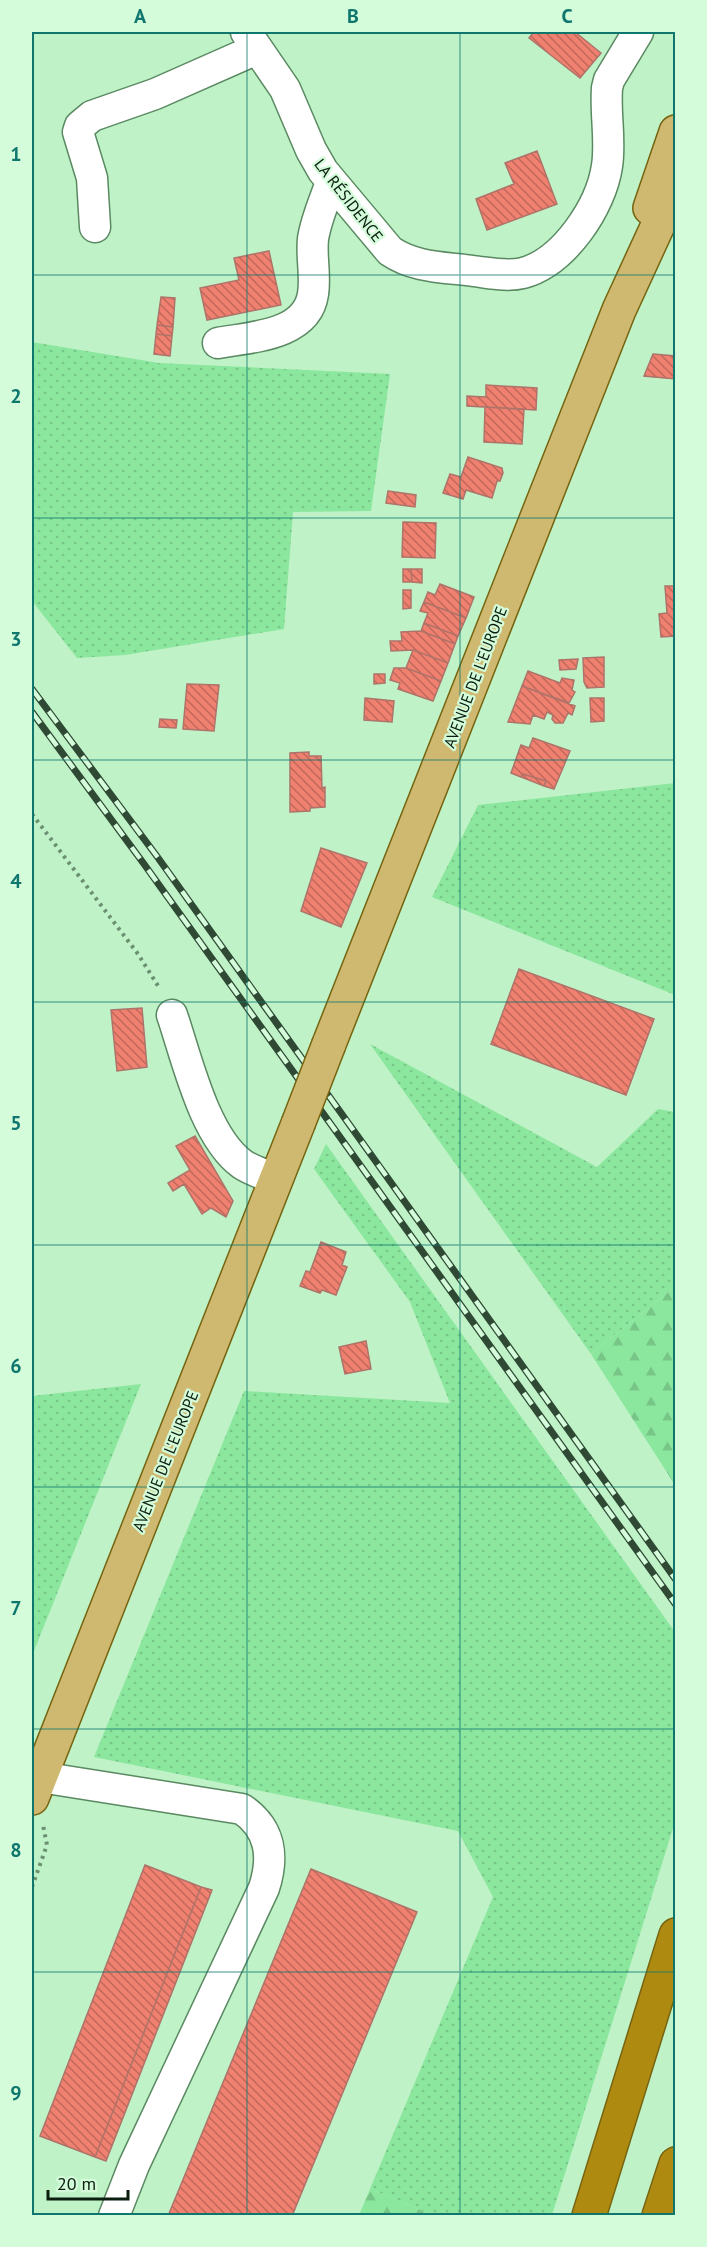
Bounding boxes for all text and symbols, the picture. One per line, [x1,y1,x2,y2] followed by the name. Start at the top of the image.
[134,3,147,29] text: A
[347,3,359,29] text: B
[561,3,573,29] text: C
[10,141,22,167] text: 1
[310,154,388,246] street label: LA RÉSIDENCE
[10,383,22,409] text: 2
[439,604,511,750] street label: AVENUE DE L'EUROPE
[10,626,22,652] text: 3
[10,868,22,894] text: 4
[10,1110,22,1136] text: 5
[10,1353,22,1379] text: 6
[128,1388,202,1534] street label: AVENUE DE L'EUROPE
[10,1595,22,1621] text: 7
[10,1837,22,1863] text: 8
[10,2080,22,2106] text: 9
[48,2163,128,2201] scale bar
[57,2172,96,2195] text: 20 m

